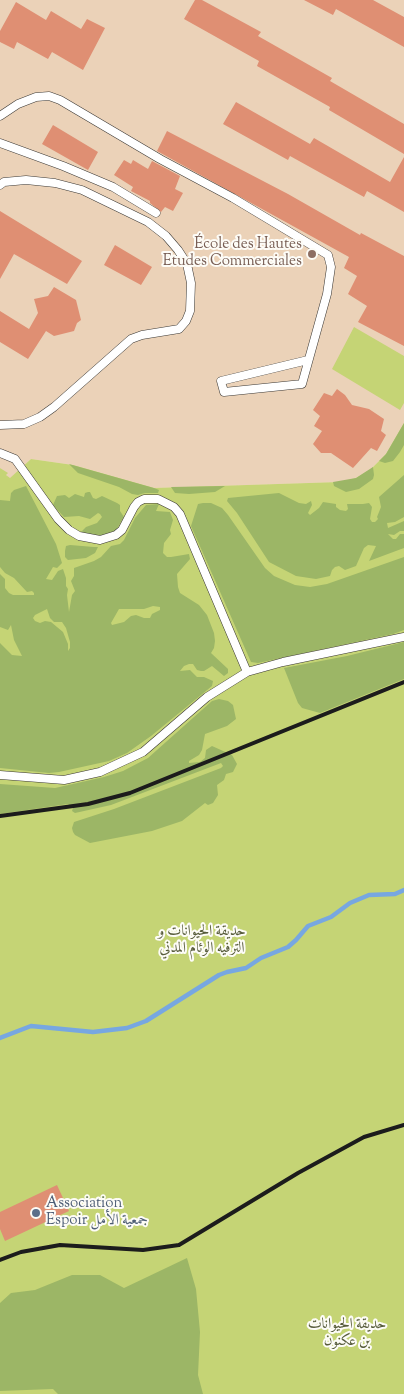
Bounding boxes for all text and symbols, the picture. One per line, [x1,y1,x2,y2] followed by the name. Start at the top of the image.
[163,236,302,271] place label: École des Hautes Etudes Commerciales
[306,248,318,260] marker: École des Hautes Etudes Commerciales
[158,923,246,958] park label: حديقة الحيوانات و الترفيه الوئام المدني
[46,1195,148,1230] place label: Association Espoir جمعية الأمل
[30,1207,42,1219] marker: Association Espoir جمعية الأمل
[308,1316,386,1351] park label: حديقة الحيوانات بن عكنون

